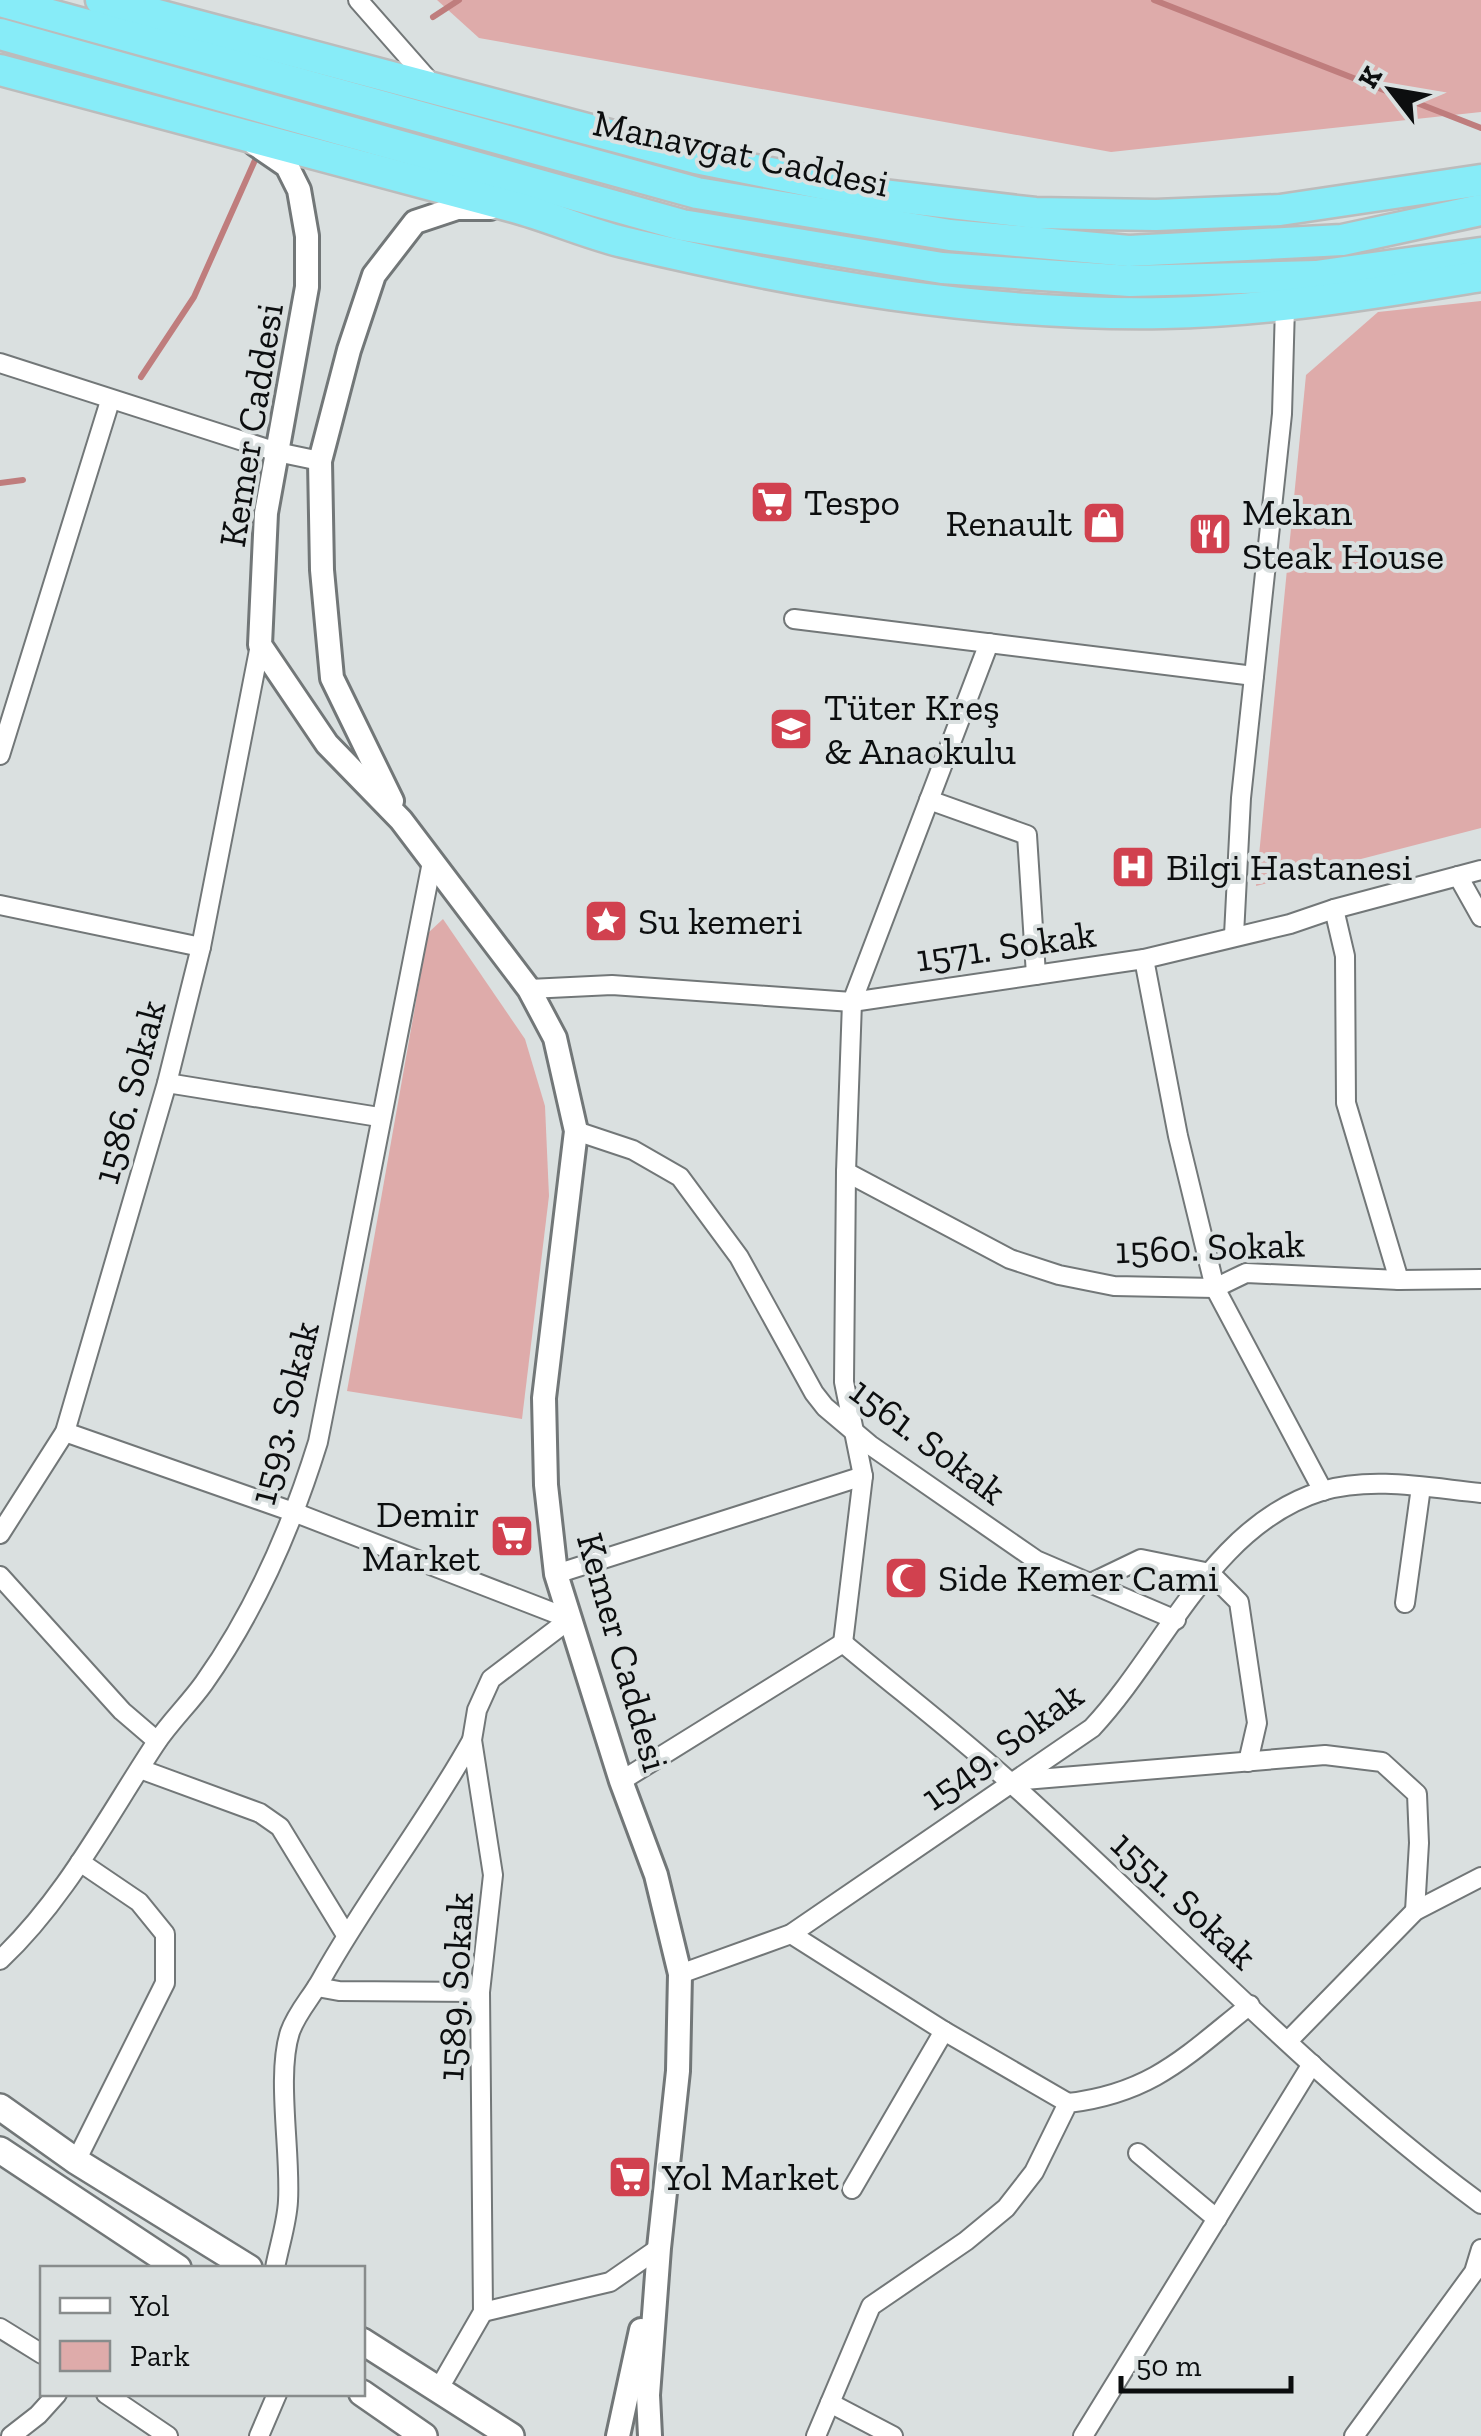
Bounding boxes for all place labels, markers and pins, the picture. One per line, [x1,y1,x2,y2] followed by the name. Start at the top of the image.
[749,479,795,525] supermarket icon: Tespo
[804,479,900,525] place label: Tespo
[1242,489,1444,579] place label: Mekan Steak House
[945,500,1072,546] place label: Renault
[1081,500,1127,546] shop icon: Renault
[1187,511,1233,557] restaurant icon: Mekan Steak House
[824,684,1016,774] place label: Tüter Kreş & Anaokulu
[768,706,814,752] school or university icon: Tüter Kreş & Anaokulu
[1110,844,1156,890] hospital icon: Bilgi Hastanesi
[1166,844,1412,890] place label: Bilgi Hastanesi
[583,898,629,944] place icon: Su kemeri
[638,898,802,944] place label: Su kemeri
[362,1491,480,1581] place label: Demir Market
[489,1513,535,1559] supermarket icon: Demir Market
[883,1555,929,1601] mosque icon: Side Kemer Cami
[938,1555,1219,1601] place label: Side Kemer Cami
[607,2154,653,2200] supermarket icon: Yol Market
[661,2154,839,2200] place label: Yol Market

